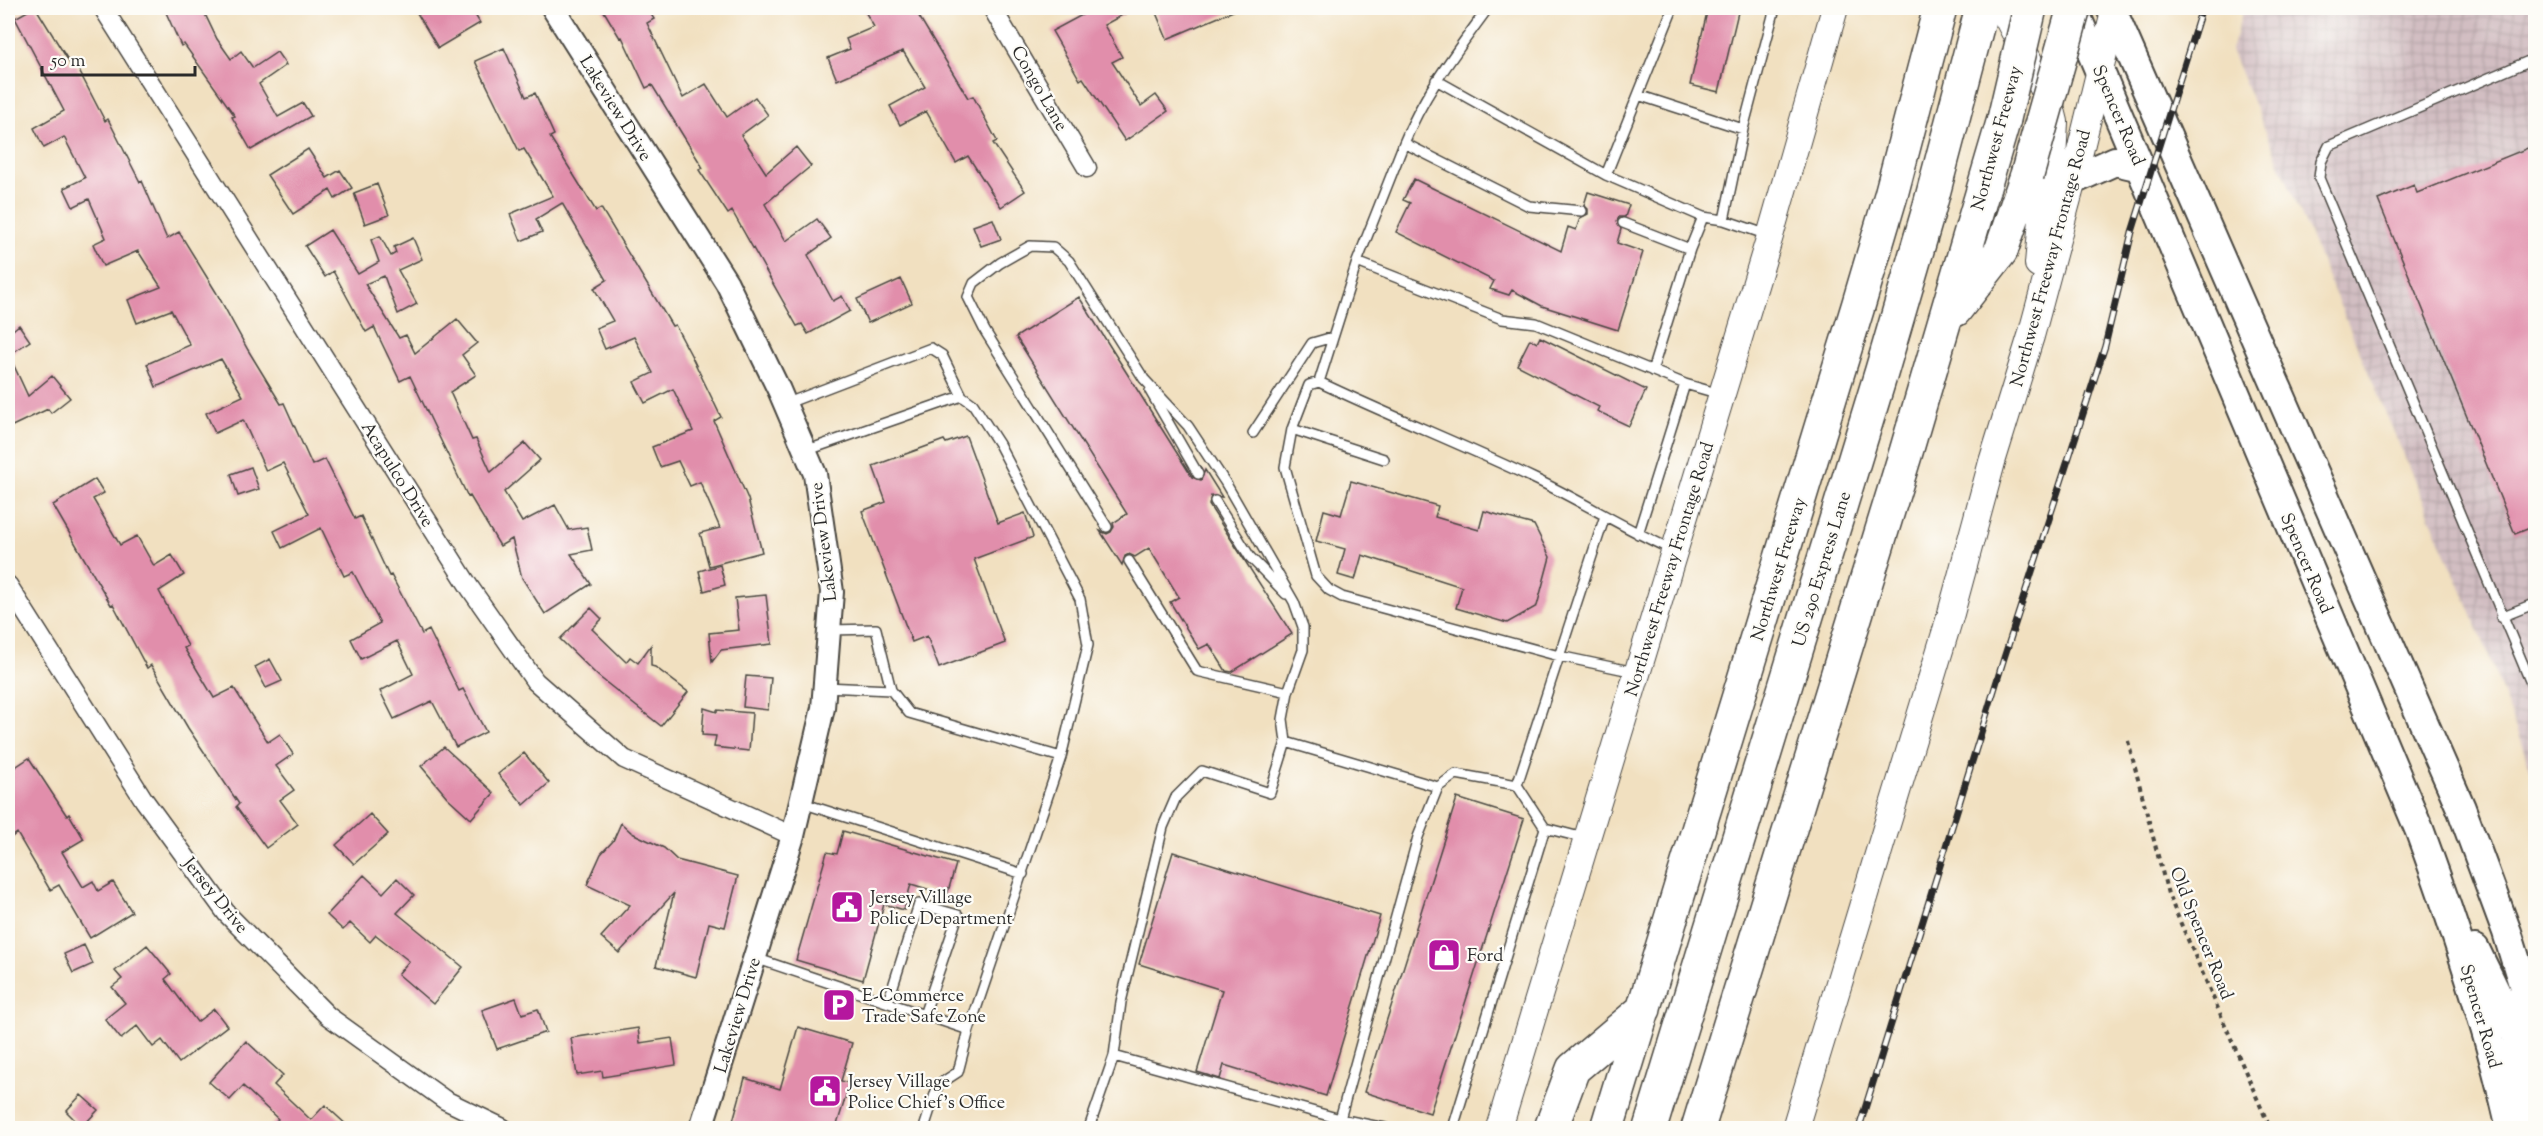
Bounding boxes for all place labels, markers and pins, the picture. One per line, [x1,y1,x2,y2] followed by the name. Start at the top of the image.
[869,886,1013,933] place label: Jersey Village Police Department
[829,889,865,925] public building icon: Jersey Village Police Department
[1426,937,1462,973] shop icon: Ford
[1467,944,1503,970] place label: Ford
[862,984,986,1031] place label: E-Commerce Trade Safe Zone
[821,987,857,1023] parking icon: E-Commerce Trade Safe Zone
[847,1070,1005,1117] place label: Jersey Village Police Chief's Office
[807,1073,843,1109] public building icon: Jersey Village Police Chief's Office

